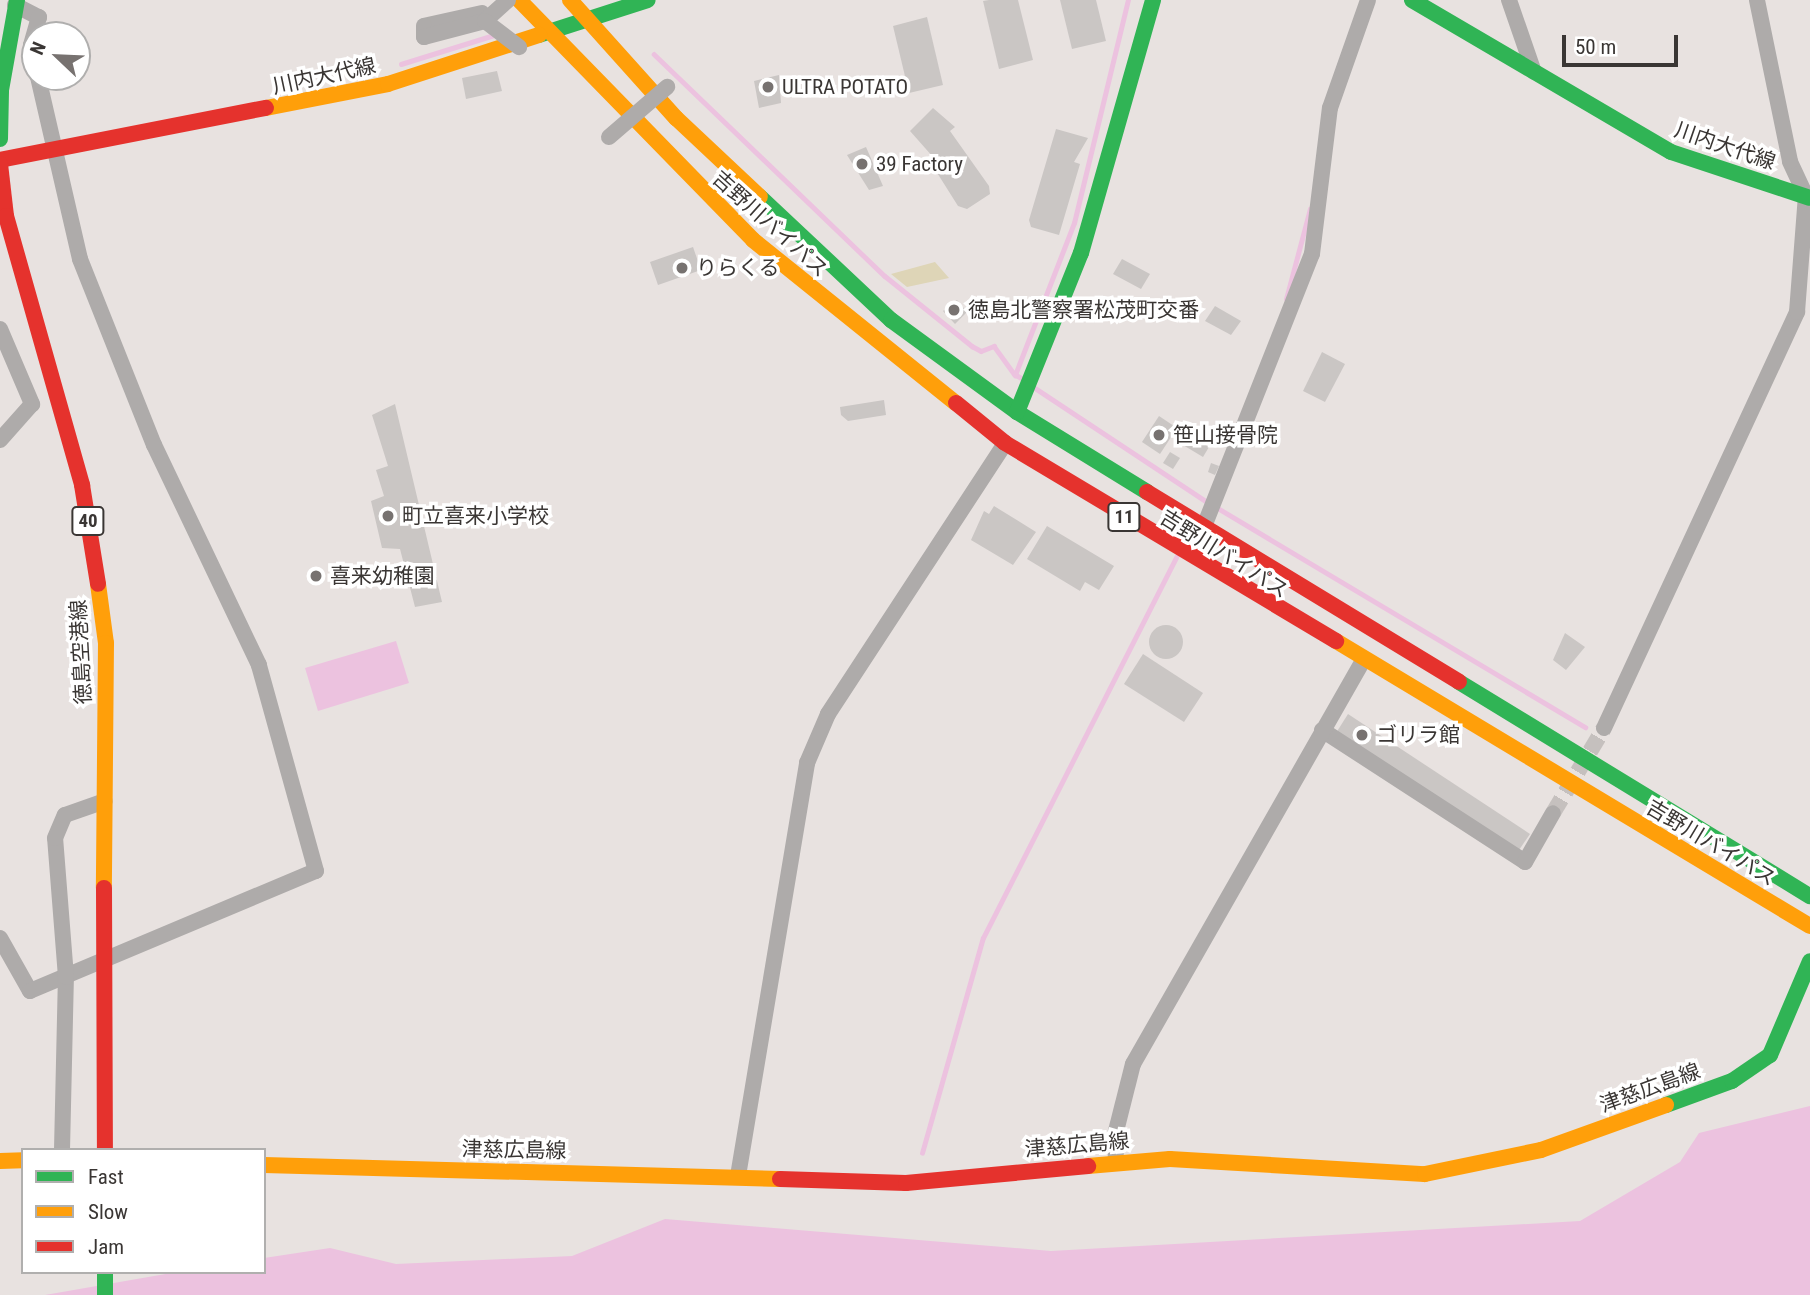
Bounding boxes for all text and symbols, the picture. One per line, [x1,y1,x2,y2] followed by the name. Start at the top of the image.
[21,21,91,91] north arrow
[1565,21,1680,65] scale bar
[1575,35,1616,59] text: 50 m
[25,39,51,58] text: N
[270,53,378,99] street label: 川内大代線
[782,74,908,100] place label: ULTRA POTATO
[760,79,776,95] marker: ULTRA POTATO
[1671,117,1779,175] street label: 川内大代線
[876,151,963,177] place label: 39 Factory
[854,156,870,172] marker: 39 Factory
[707,165,833,283] street label: 吉野川バイパス
[696,255,780,281] place label: りらくる
[674,260,690,276] marker: りらくる
[968,297,1199,323] place label: 徳島北警察署松茂町交番
[946,302,962,318] marker: 徳島北警察署松茂町交番
[1173,422,1278,448] place label: 笹山接骨院
[1151,427,1167,443] marker: 笹山接骨院
[1106,502,1142,532] road number: 11
[402,503,549,529] place label: 町立喜来小学校
[1155,504,1293,604] street label: 吉野川バイパス
[70,506,106,536] road number: 40
[380,508,396,524] marker: 町立喜来小学校
[330,563,435,589] place label: 喜来幼稚園
[308,568,324,584] marker: 喜来幼稚園
[66,599,96,705] street label: 徳島空港線
[1376,722,1460,748] place label: ゴリラ館
[1354,727,1370,743] marker: ゴリラ館
[1642,794,1780,892] street label: 吉野川バイパス
[1596,1058,1704,1118] street label: 津慈広島線
[1024,1128,1130,1162] street label: 津慈広島線
[461,1136,567,1164] street label: 津慈広島線
[21,1148,266,1274] legend
[88,1165,124,1189] text: Fast
[88,1200,128,1224] text: Slow
[88,1235,124,1259] text: Jam

